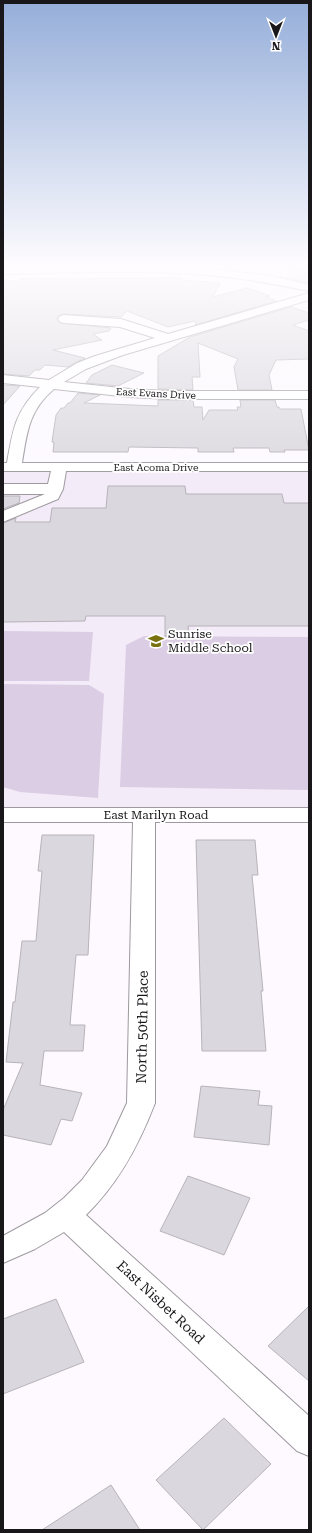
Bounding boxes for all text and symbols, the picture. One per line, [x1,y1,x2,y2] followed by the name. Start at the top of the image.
[256,16,296,56] north arrow
[271,39,280,52] text: N
[116,386,197,401] street label: East Evans Drive
[114,462,199,473] street label: East Acoma Drive
[168,627,253,655] place label: Sunrise Middle School
[147,632,165,650] school or university icon: Sunrise Middle School
[103,808,209,822] street label: East Marilyn Road
[133,970,151,1084] street label: North 50th Place
[114,1257,208,1347] street label: East Nisbet Road

